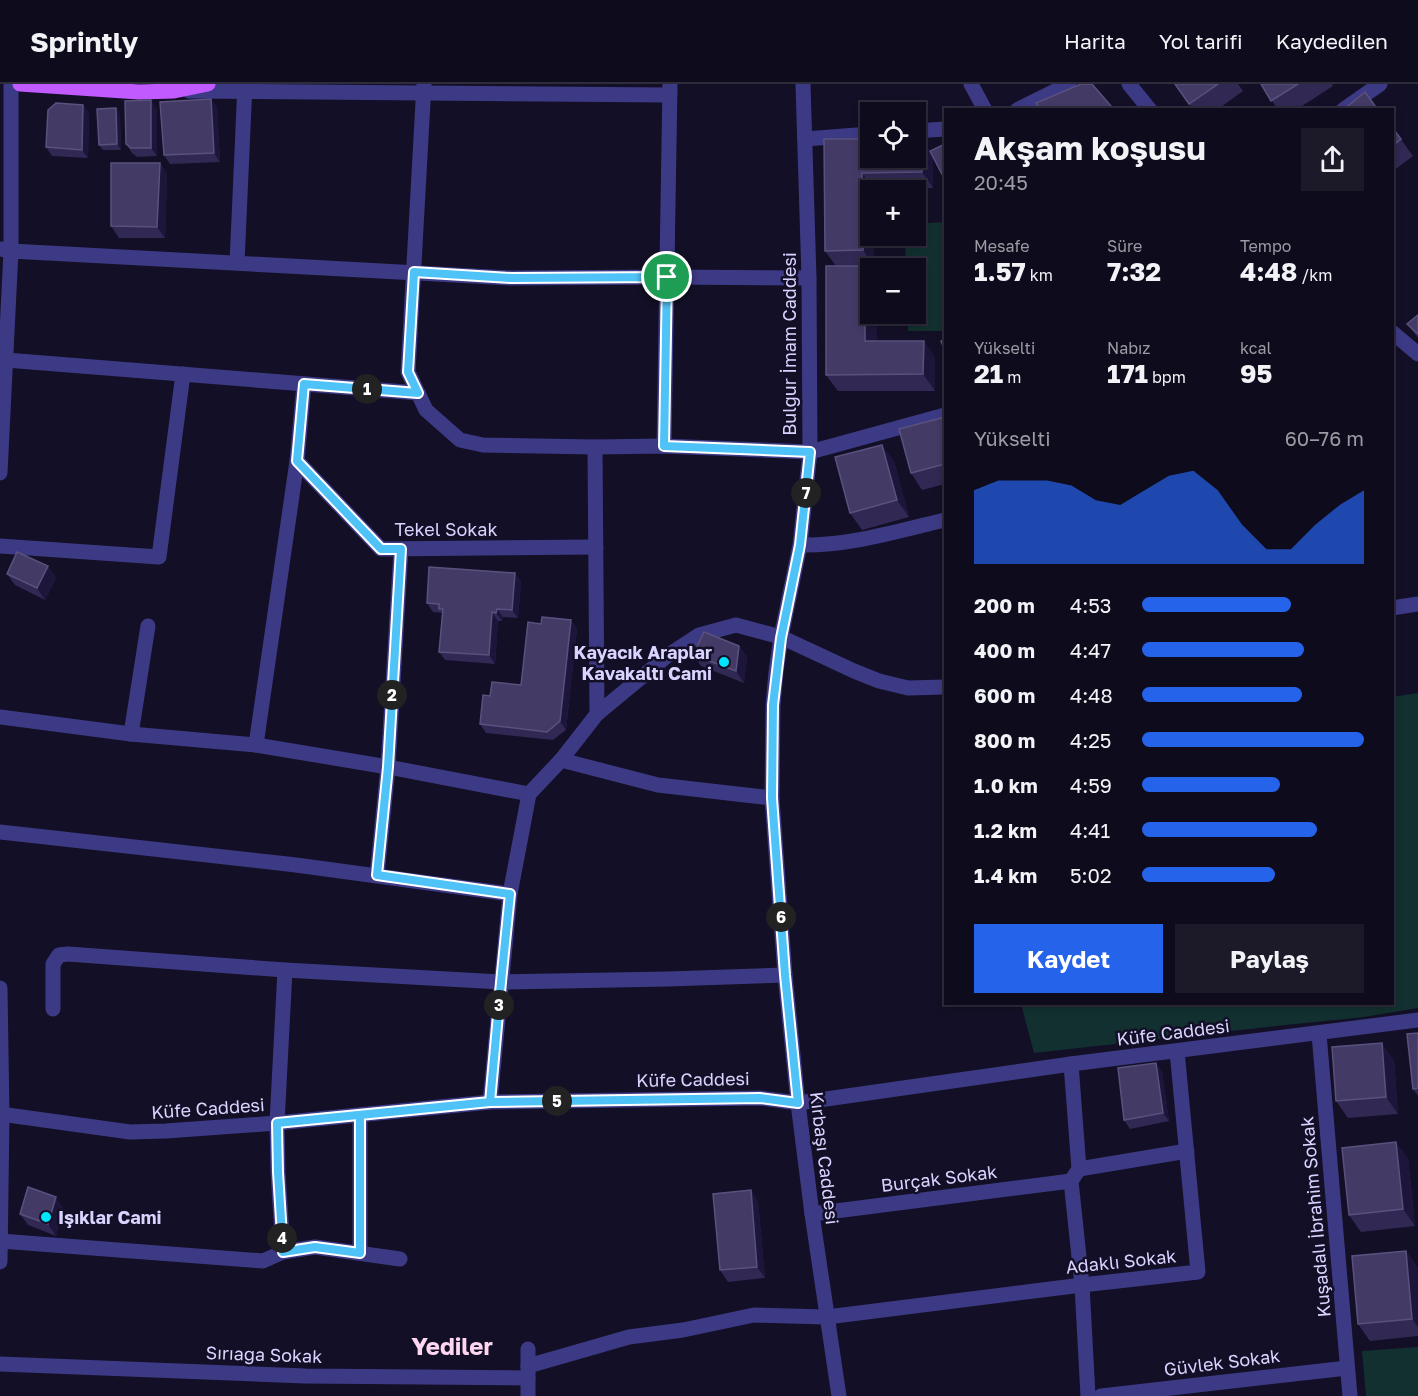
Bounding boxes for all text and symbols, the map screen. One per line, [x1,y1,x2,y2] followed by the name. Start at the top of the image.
[30,25,138,58] text: Sprintly
[1064,28,1126,54] text: Harita
[1159,28,1243,54] text: Yol tarifi
[1276,28,1388,54] text: Kaydedilen
[860,102,926,324] map controls
[860,102,926,168] button: locate
[974,128,1206,167] text: Akşam koşusu
[1301,128,1364,191] button: share
[974,170,1028,194] text: 20:45
[860,180,926,246] button: +
[974,236,1030,256] text: Mesafe
[1107,236,1142,256] text: Süre
[1240,236,1291,256] text: Tempo
[641,251,692,302] pin
[778,252,800,436] street label: Bulgur İmam Caddesi
[974,256,1026,287] text: 1.57
[1107,256,1161,287] text: 7:32
[1240,256,1297,287] text: 4:48
[860,258,926,324] button: −
[650,260,683,293] icon: arrive
[1026,265,1053,285] text: km
[1297,265,1332,285] text: /km
[974,338,1035,358] text: Yükselti
[1107,338,1151,358] text: Nabız
[1240,338,1272,358] text: kcal
[974,358,1003,389] text: 21
[1107,358,1148,389] text: 171
[1240,358,1272,389] text: 95
[1003,367,1021,387] text: m
[1148,367,1186,387] text: bpm
[352,374,382,404] pin: 1
[363,379,371,399] text: 1
[974,426,1051,450] text: Yükselti
[1285,426,1364,450] text: 60–76 m
[791,478,821,508] pin: 7
[802,483,810,503] text: 7
[394,518,498,540] street label: Tekel Sokak
[974,593,1035,617] text: 200 m
[1070,593,1112,617] text: 4:53
[974,638,1035,662] text: 400 m
[1070,638,1111,662] text: 4:47
[574,641,712,684] place label: Kayacık Araplar Kavakaltı Cami
[717,655,731,669] marker: Kayacık Araplar Kavakaltı Cami
[377,680,407,710] pin: 2
[974,683,1035,707] text: 600 m
[1070,683,1113,707] text: 4:48
[387,685,397,705] text: 2
[974,728,1035,752] text: 800 m
[1070,728,1111,752] text: 4:25
[974,773,1038,797] text: 1.0 km
[1070,773,1112,797] text: 4:59
[974,818,1037,842] text: 1.2 km
[1070,818,1110,842] text: 4:41
[974,863,1037,887] text: 1.4 km
[1070,863,1112,887] text: 5:02
[766,902,796,932] pin: 6
[776,907,786,927] text: 6
[974,924,1163,993] button: Kaydet
[1175,924,1364,993] button: Paylaş
[484,990,514,1020] pin: 3
[494,995,504,1015] text: 3
[1115,1014,1231,1050] street label: Küfe Caddesi
[636,1067,750,1091] street label: Küfe Caddesi
[542,1086,572,1116] pin: 5
[806,1090,844,1226] street label: Kırbaşı Caddesi
[552,1091,562,1111] text: 5
[151,1093,265,1123] street label: Küfe Caddesi
[1295,1116,1335,1318] street label: Kuşadalı İbrahim Sokak
[880,1160,998,1196] street label: Burçak Sokak
[58,1206,162,1228] place label: Işıklar Cami
[39,1210,53,1224] marker: Işıklar Cami
[267,1223,297,1253] pin: 4
[277,1228,287,1248] text: 4
[1065,1244,1177,1278] street label: Adaklı Sokak
[411,1331,493,1360] district label: Yediler
[205,1341,323,1367] street label: Sırıağa Sokak
[1163,1344,1281,1380] street label: Güvlek Sokak

